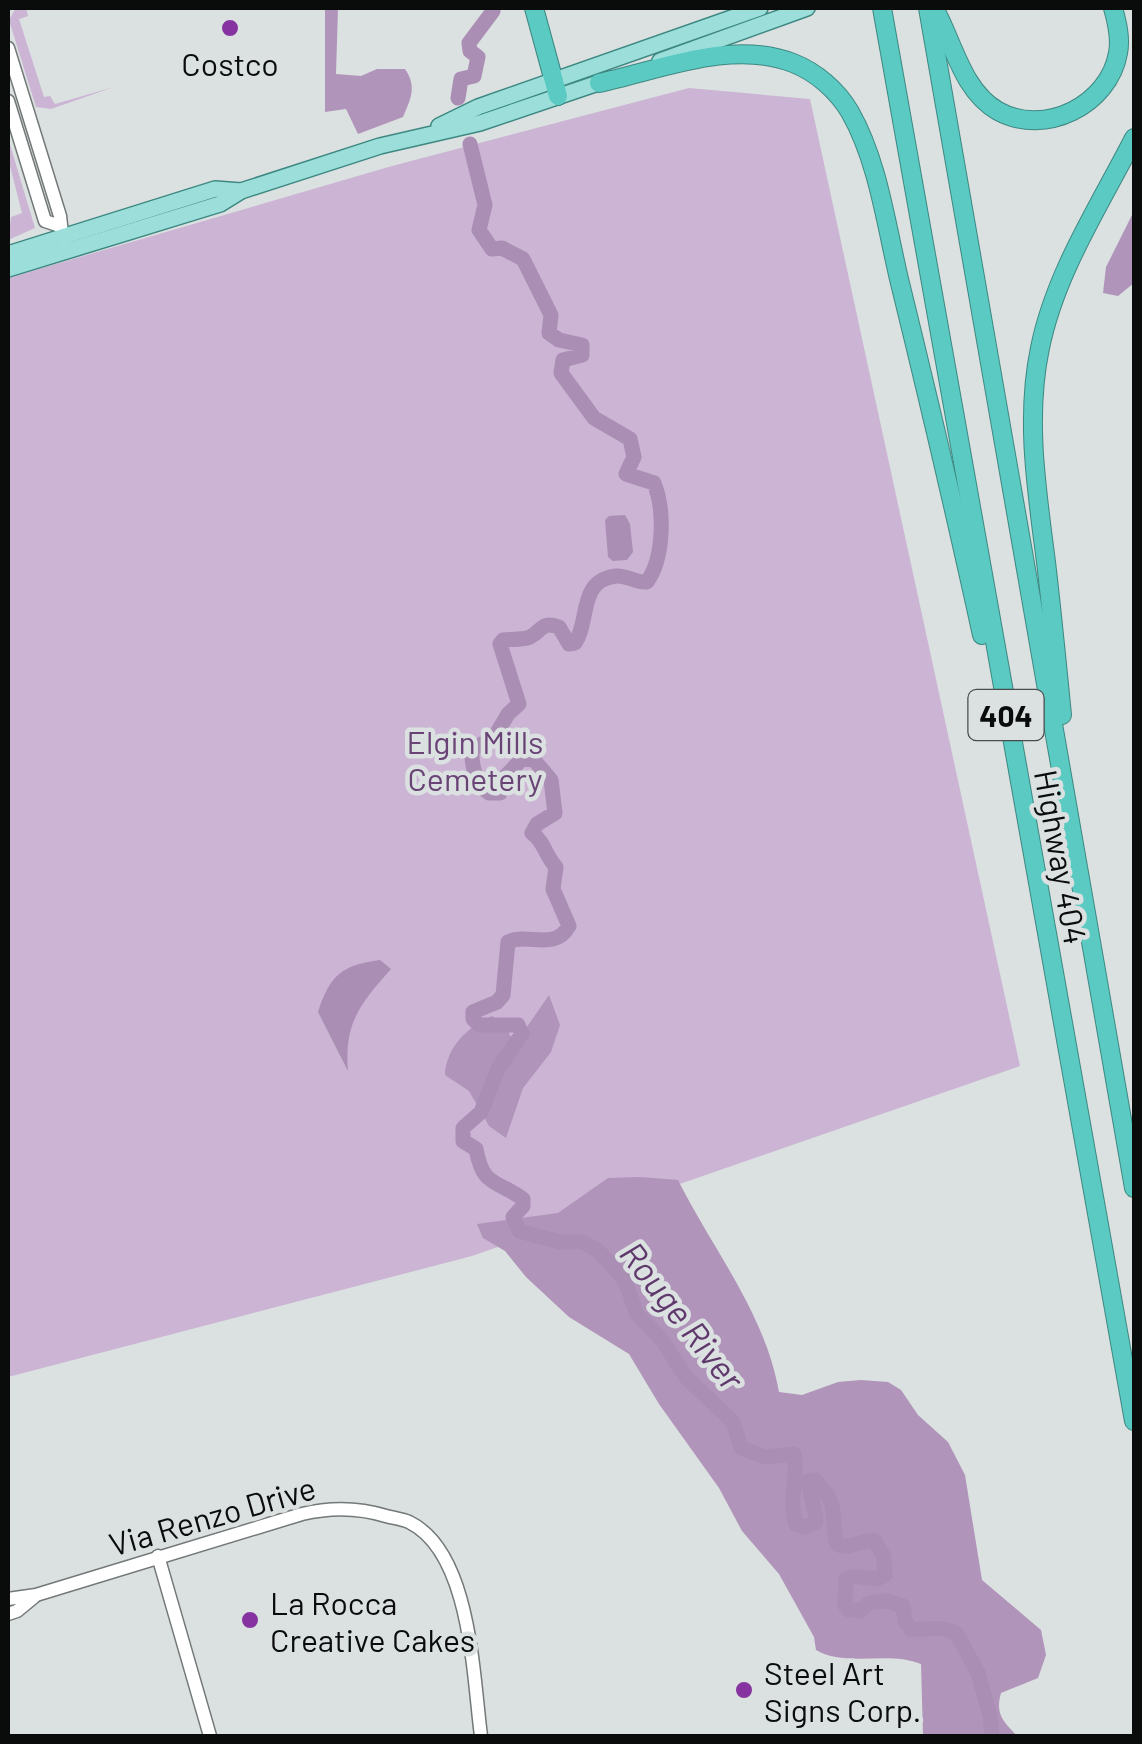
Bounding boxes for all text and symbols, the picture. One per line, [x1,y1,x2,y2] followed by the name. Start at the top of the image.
[219,17,241,39] marker: Costco
[181,44,279,82] place label: Costco
[968,690,1044,740] road number: 404
[407,722,543,797] park label: Elgin Mills Cemetery
[1028,767,1096,947] street label: Highway 404
[612,1233,755,1399] water label: Rouge River
[104,1467,320,1563] street label: Via Renzo Drive
[270,1583,475,1658] place label: La Rocca Creative Cakes
[239,1609,261,1631] marker: La Rocca Creative Cakes
[764,1653,921,1728] place label: Steel Art Signs Corp.
[733,1679,755,1701] marker: Steel Art Signs Corp.

